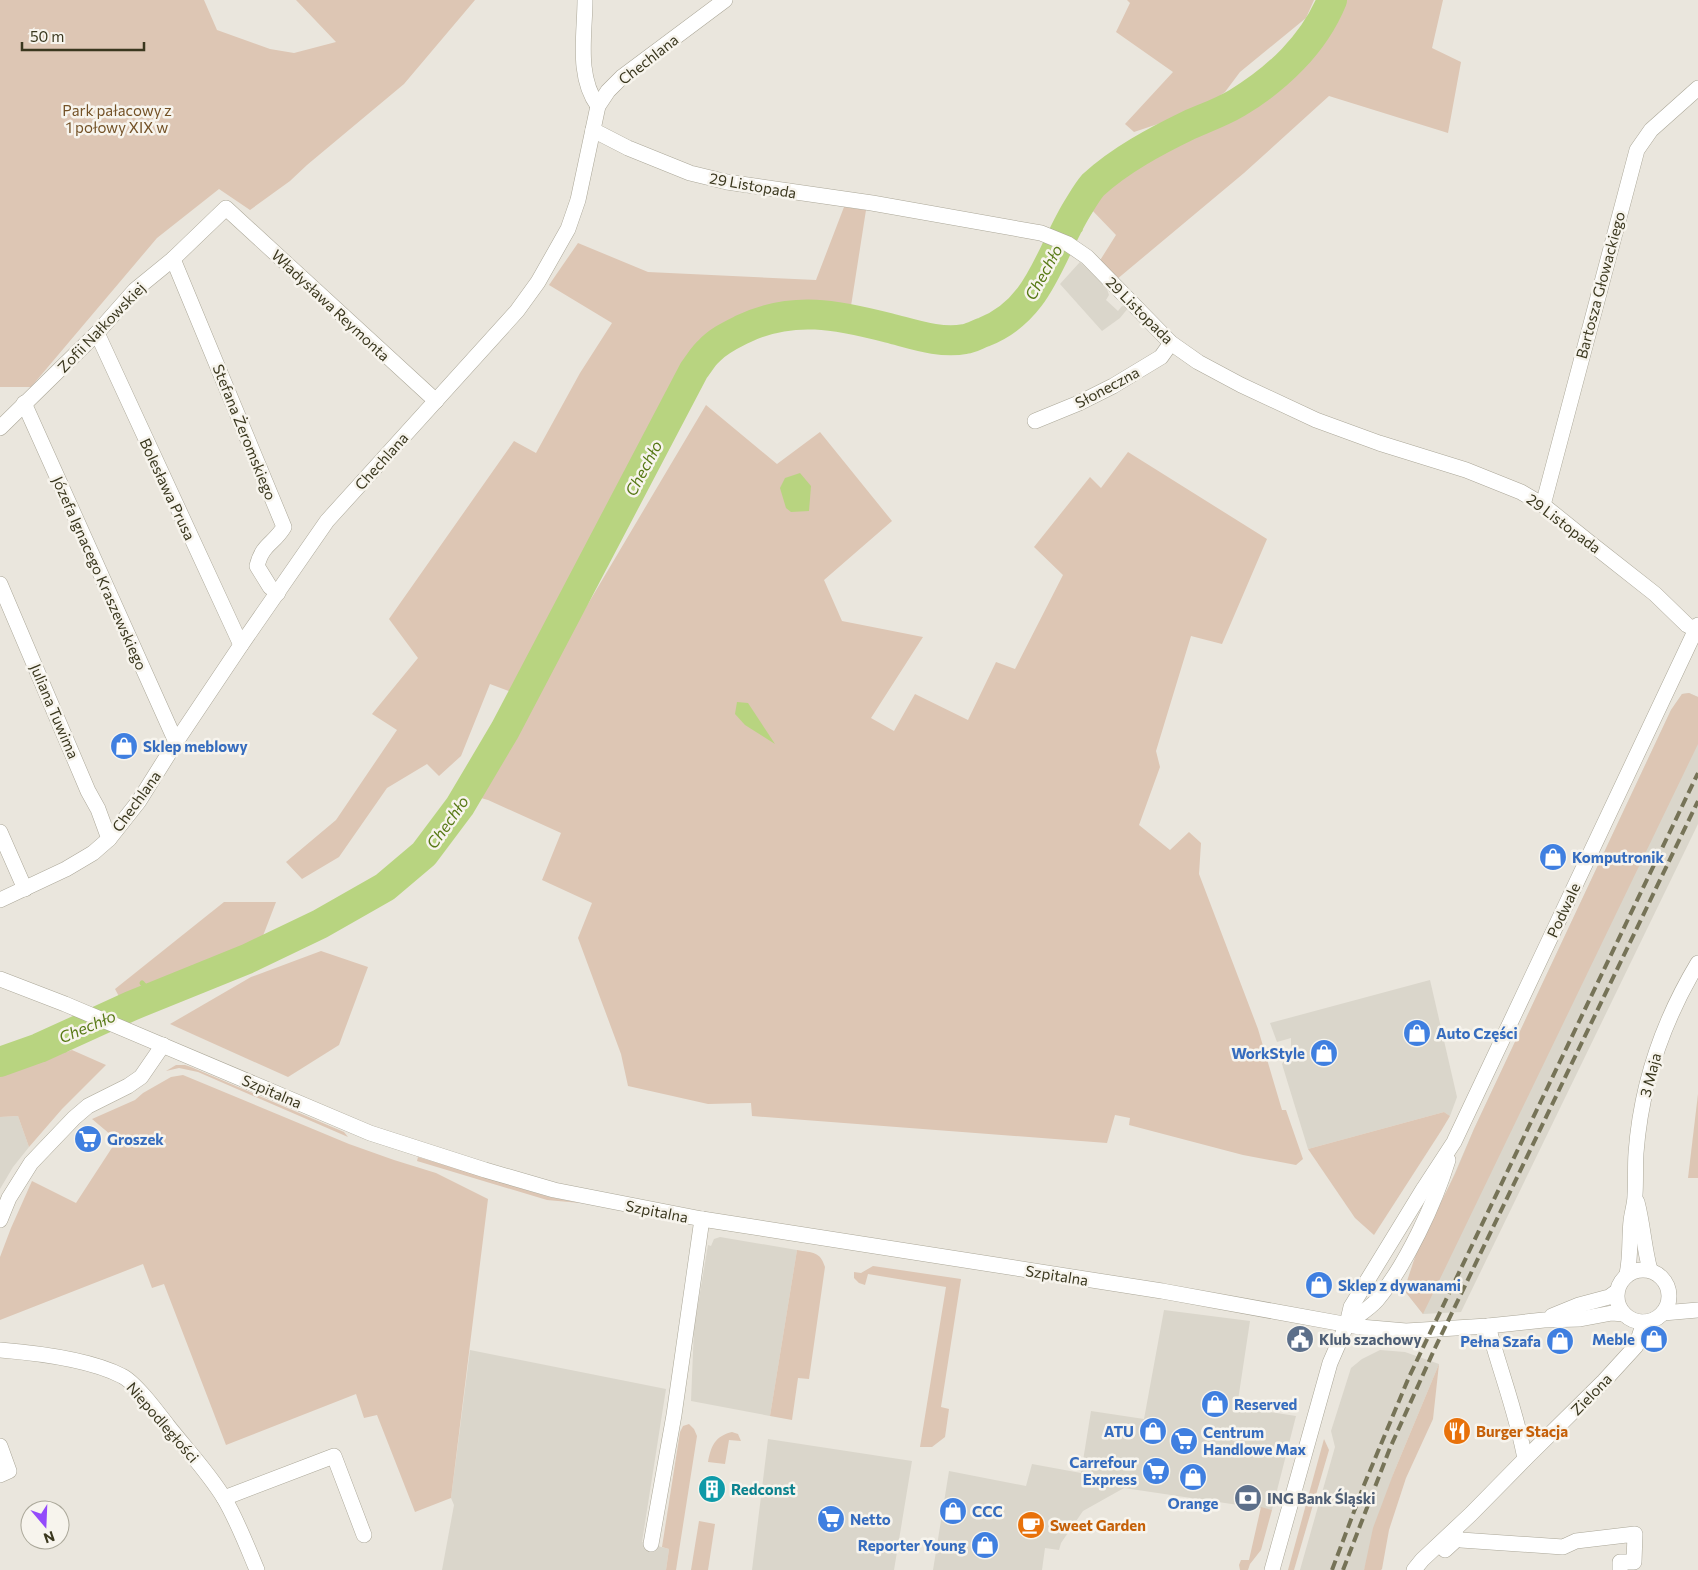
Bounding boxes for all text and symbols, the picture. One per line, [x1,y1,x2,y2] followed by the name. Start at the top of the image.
[22,20,145,52] scale bar
[30,27,64,45] text: 50 m
[615,30,681,88] street label: Chechlana
[62,101,172,136] park label: Park pałacowy z 1 połowy XIX w
[708,169,798,201] street label: 29 Listopada
[1572,209,1628,361] street label: Bartosza Głowackiego
[1020,241,1066,303] water label: Chechło
[268,246,394,364] street label: Władysława Reymonta
[1103,273,1177,347] street label: 29 Listopada
[54,278,148,376] street label: Zofii Nałkowskiej
[210,361,280,503] street label: Stefana Żeromskiego
[1072,363,1142,411] street label: Słoneczna
[351,429,411,493] street label: Chechlana
[137,435,199,543] street label: Bolesława Prusa
[621,437,665,499] water label: Chechło
[49,473,151,673] street label: Józefa Ignacego Kraszewskiego
[1524,489,1604,557] street label: 29 Listopada
[27,661,83,761] street label: Juliana Tuwima
[109,731,139,761] shop icon: Sklep meblowy
[143,737,248,755] place label: Sklep meblowy
[108,767,164,835] street label: Chechlana
[422,792,472,852] water label: Chechło
[1538,842,1568,872] shop icon: Komputronik
[1572,848,1664,866] place label: Komputronik
[1543,880,1583,940] street label: Podwale
[56,1006,118,1046] water label: Chechło
[1402,1018,1432,1048] shop icon: Auto Części
[1436,1024,1518,1042] place label: Auto Części
[1309,1038,1339,1068] shop icon: WorkStyle
[1231,1044,1305,1062] place label: WorkStyle
[1635,1051,1665,1099] street label: 3 Maja
[239,1070,305,1112] street label: Szpitalna
[73,1124,103,1154] supermarket icon: Groszek
[107,1130,164,1148] place label: Groszek
[624,1196,690,1226] street label: Szpitalna
[1024,1261,1090,1289] street label: Szpitalna
[1304,1270,1334,1300] shop icon: Sklep z dywanami
[1338,1276,1461,1294] place label: Sklep z dywanami
[1285,1324,1315,1354] public building icon: Klub szachowy
[1639,1324,1669,1354] shop icon: Meble
[1545,1326,1575,1356] shop icon: Pełna Szafa
[1319,1330,1423,1348] place label: Klub szachowy
[1592,1330,1635,1348] place label: Meble
[1460,1332,1541,1350] place label: Pełna Szafa
[1567,1369,1615,1419] street label: Zielona
[123,1378,203,1466] street label: Niepodległości
[1200,1389,1230,1419] shop icon: Reserved
[1234,1395,1297,1413] place label: Reserved
[1138,1416,1168,1446] shop icon: ATU
[1442,1416,1472,1446] restaurant icon: Burger Stacja
[1104,1422,1134,1440] place label: ATU
[1476,1422,1568,1440] place label: Burger Stacja
[1203,1423,1306,1458] place label: Centrum Handlowe Max
[1169,1426,1199,1456] supermarket icon: Centrum Handlowe Max
[1069,1453,1137,1488] place label: Carrefour Express
[1141,1456,1171,1486] supermarket icon: Carrefour Express
[1178,1462,1208,1492] shop icon: Orange
[697,1474,727,1504] building icon: Redconst
[731,1480,796,1498] place label: Redconst
[1233,1483,1263,1513] bank icon: ING Bank Śląski
[1267,1488,1376,1507] place label: ING Bank Śląski
[1168,1494,1219,1512] place label: Orange
[938,1496,968,1526] shop icon: CCC
[20,1500,70,1550] north arrow
[972,1502,1003,1520] place label: CCC
[816,1504,846,1534] supermarket icon: Netto
[850,1510,891,1528] place label: Netto
[1016,1510,1046,1540] cafe icon: Sweet Garden
[1050,1516,1146,1534] place label: Sweet Garden
[42,1528,57,1548] text: N
[970,1530,1000,1560] shop icon: Reporter Young
[858,1536,966,1554] place label: Reporter Young

